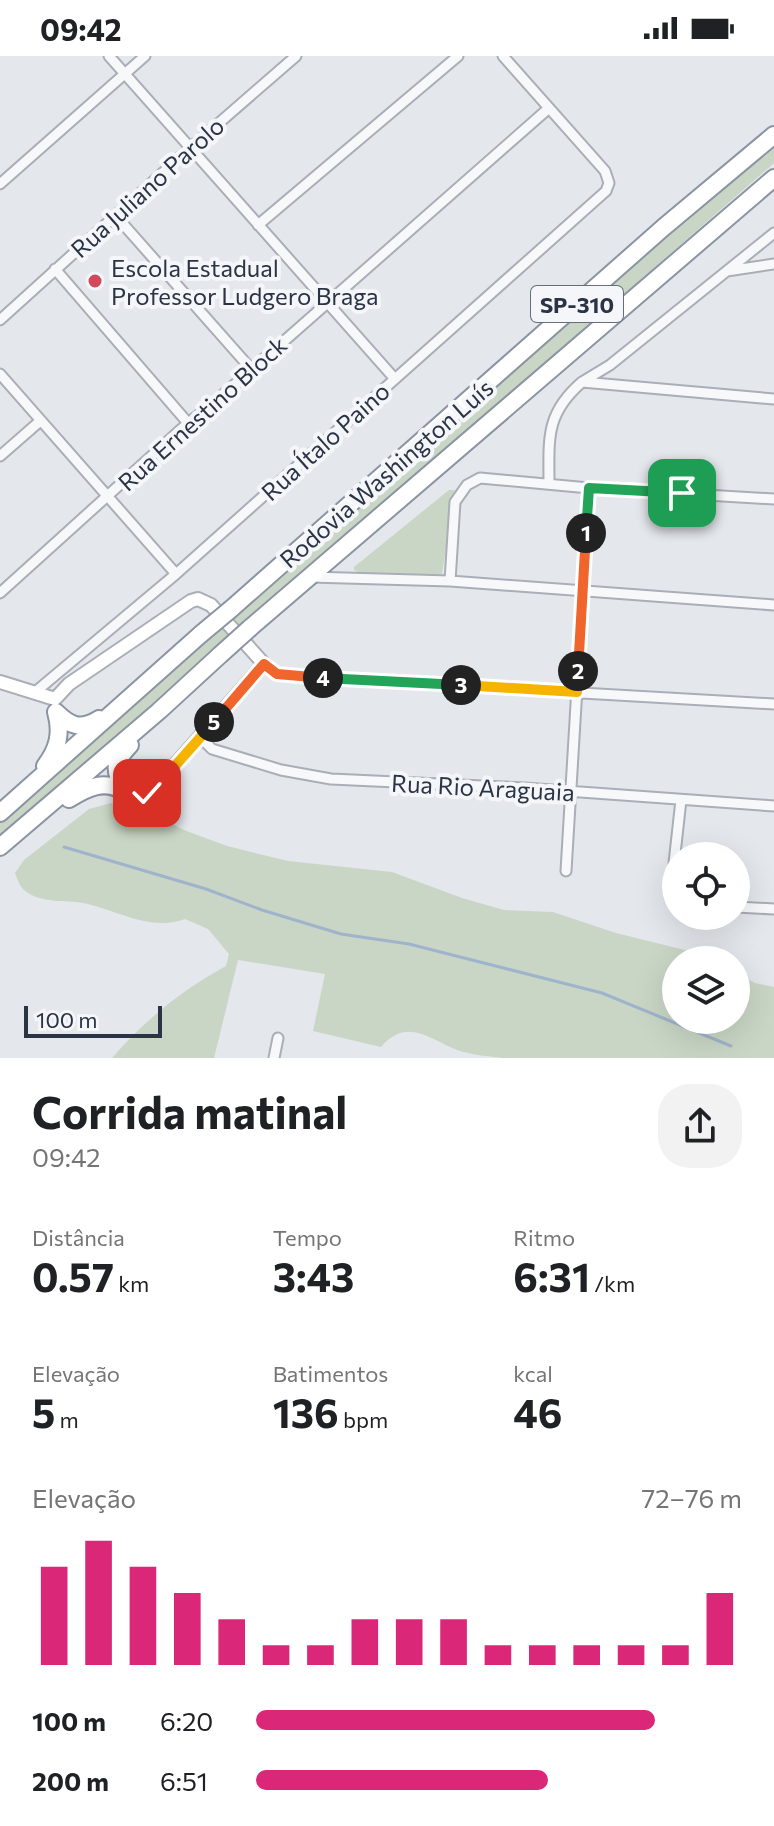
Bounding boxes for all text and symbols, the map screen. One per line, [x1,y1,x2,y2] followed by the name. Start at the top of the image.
[40,10,122,47] text: 09:42
[64,111,230,263] street label: Rua Juliano Parolo
[111,253,379,310] place label: Escola Estadual Professor Ludgero Braga
[86,272,104,290] marker: Escola Estadual Professor Ludgero Braga
[531,286,623,322] road number: SP-310
[112,330,292,496] street label: Rua Ernestino Block
[273,373,499,573] street label: Rodovia Washington Luís
[255,376,395,506] street label: Rua Ítalo Paino
[648,459,716,527] pin
[660,471,704,515] icon: arrive
[566,513,606,553] pin: 1
[581,519,591,546] text: 1
[558,651,598,691] pin: 2
[572,657,584,684] text: 2
[303,658,343,698] pin: 4
[316,664,330,691] text: 4
[441,665,481,705] pin: 3
[455,671,467,698] text: 3
[194,702,234,742] pin: 5
[208,708,220,735] text: 5
[113,759,181,827] pin
[390,768,576,806] street label: Rua Rio Araguaia
[125,771,169,815] icon: check
[662,842,750,1034] map controls
[662,842,750,930] button: locate
[662,946,750,1034] button: layers
[24,1002,162,1038] scale bar
[36,1006,98,1033] text: 100 m
[32,1084,347,1138] text: Corrida matinal
[658,1084,742,1168] button: share
[32,1141,101,1172] text: 09:42
[32,1224,125,1251] text: Distância
[273,1224,342,1251] text: Tempo
[513,1224,575,1251] text: Ritmo
[32,1251,114,1300] text: 0.57
[273,1251,354,1300] text: 3:43
[513,1251,590,1300] text: 6:31
[114,1270,149,1297] text: km
[590,1270,635,1297] text: /km
[32,1360,120,1387] text: Elevação
[273,1360,388,1387] text: Batimentos
[513,1360,553,1387] text: kcal
[32,1387,55,1436] text: 5
[273,1387,339,1436] text: 136
[513,1387,563,1436] text: 46
[55,1406,79,1433] text: m
[339,1406,388,1433] text: bpm
[32,1482,136,1513] text: Elevação
[641,1482,742,1513] text: 72–76 m
[32,1705,106,1736] text: 100 m
[160,1705,213,1736] text: 6:20
[32,1765,109,1796] text: 200 m
[160,1765,208,1796] text: 6:51

